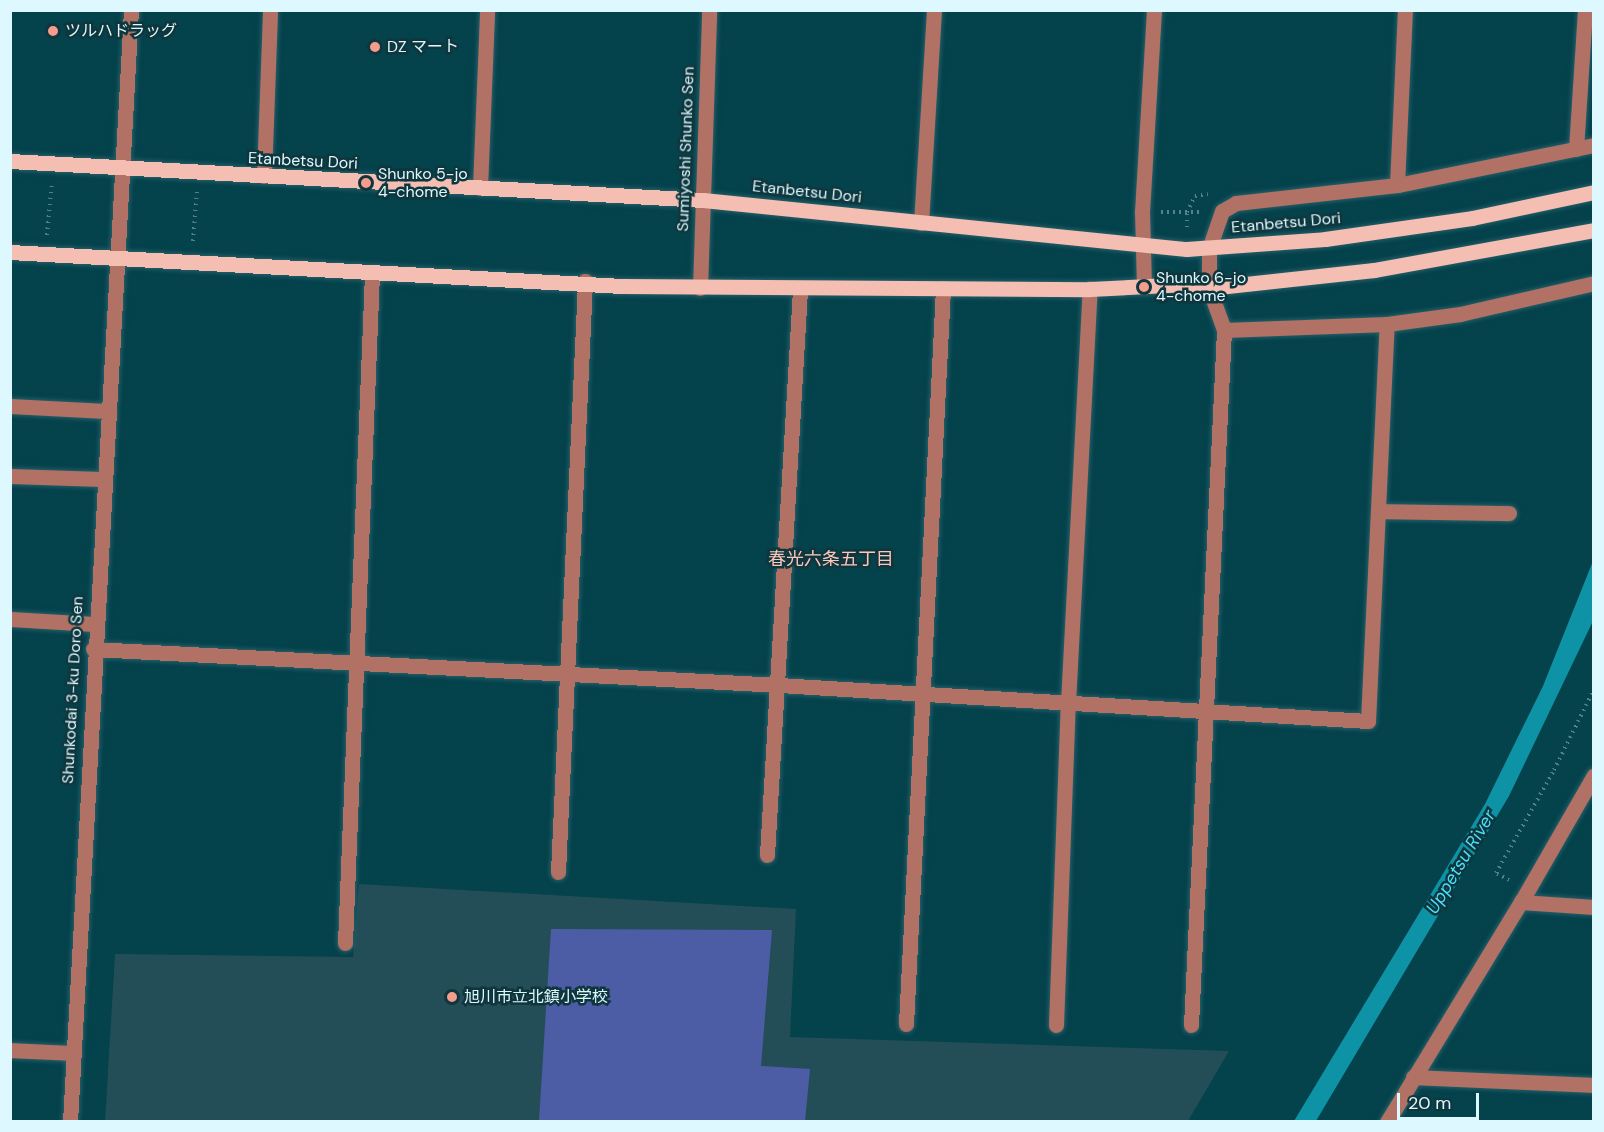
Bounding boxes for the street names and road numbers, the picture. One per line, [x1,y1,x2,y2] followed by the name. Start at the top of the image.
[674,66,698,232] street label: Sumiyoshi Shunko Sen
[248,149,358,173] street label: Etanbetsu Dori
[751,177,863,207] street label: Etanbetsu Dori
[1230,209,1342,237] street label: Etanbetsu Dori
[59,596,87,784] street label: Shunkodai 3-ku Doro Sen

